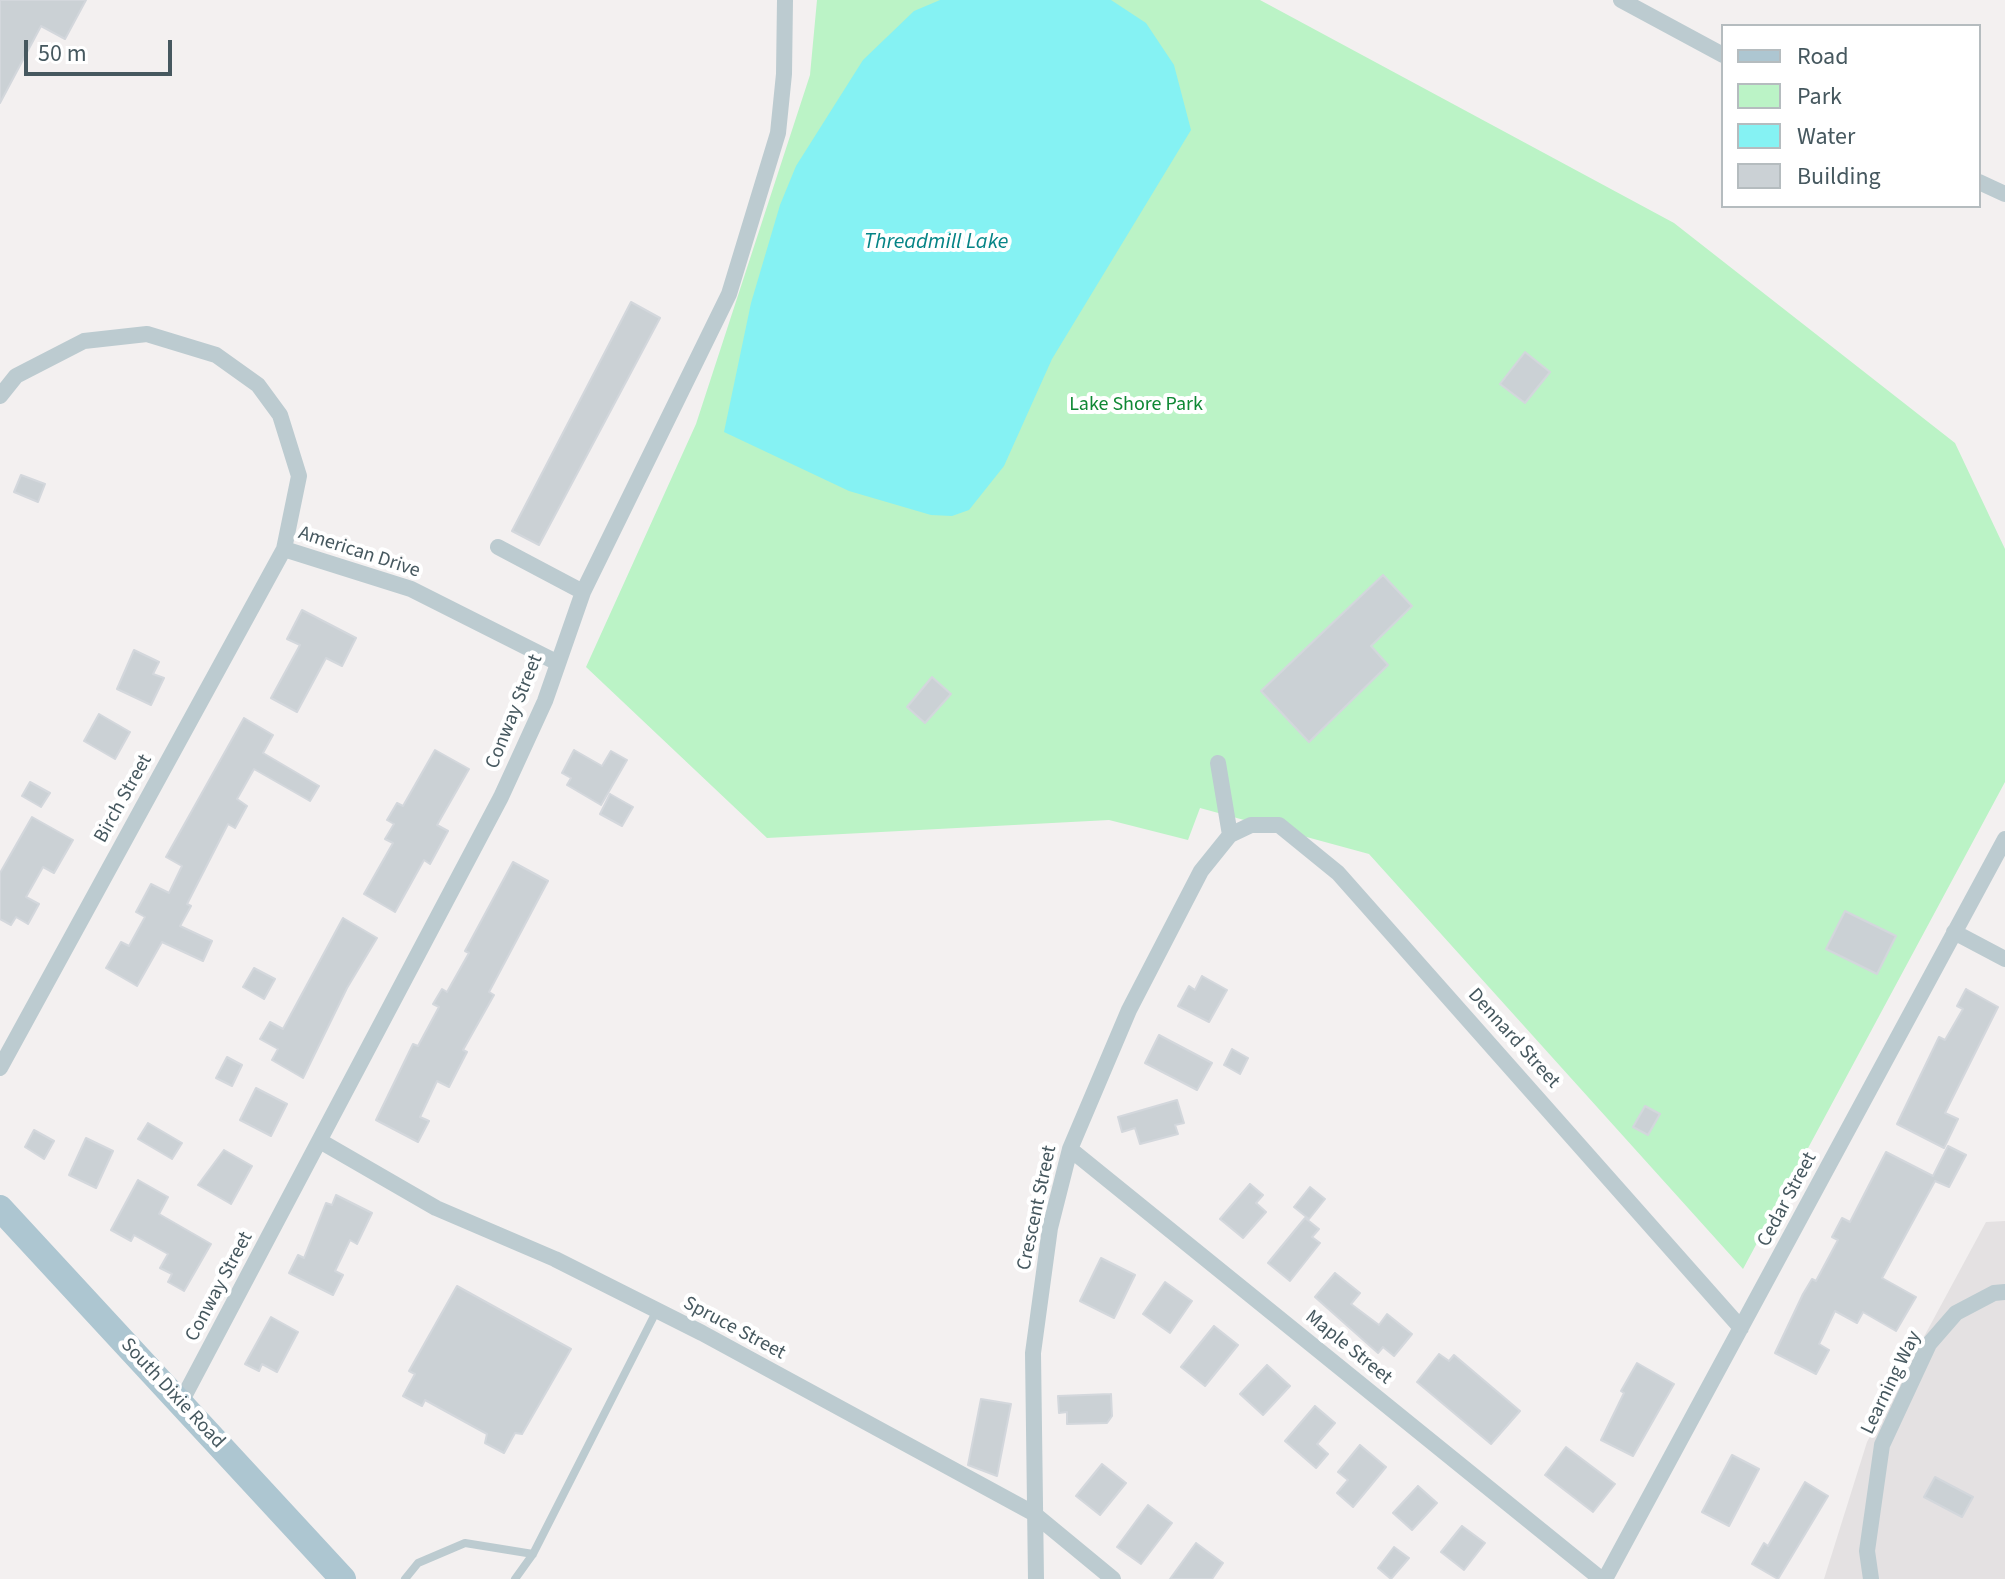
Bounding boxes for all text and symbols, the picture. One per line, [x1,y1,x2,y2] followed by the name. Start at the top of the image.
[28,24,176,74] scale bar
[1721,24,1981,208] legend
[38,36,87,71] text: 50 m
[1797,39,1849,74] text: Road
[1797,79,1842,114] text: Park
[1797,119,1855,154] text: Water
[1797,159,1881,194] text: Building
[864,230,1008,256] water label: Threadmill Lake
[1069,394,1203,418] park label: Lake Shore Park
[295,522,423,584] street label: American Drive
[481,651,549,773] street label: Conway Street
[90,751,158,847] street label: Birch Street
[1462,984,1564,1094] street label: Dennard Street
[1013,1143,1063,1273] street label: Crescent Street
[1753,1149,1823,1251] street label: Cedar Street
[181,1228,259,1346] street label: Conway Street
[679,1292,789,1366] street label: Spruce Street
[1300,1306,1396,1390] street label: Maple Street
[1857,1327,1927,1439] street label: Learning Way
[115,1334,229,1454] street label: South Dixie Road

